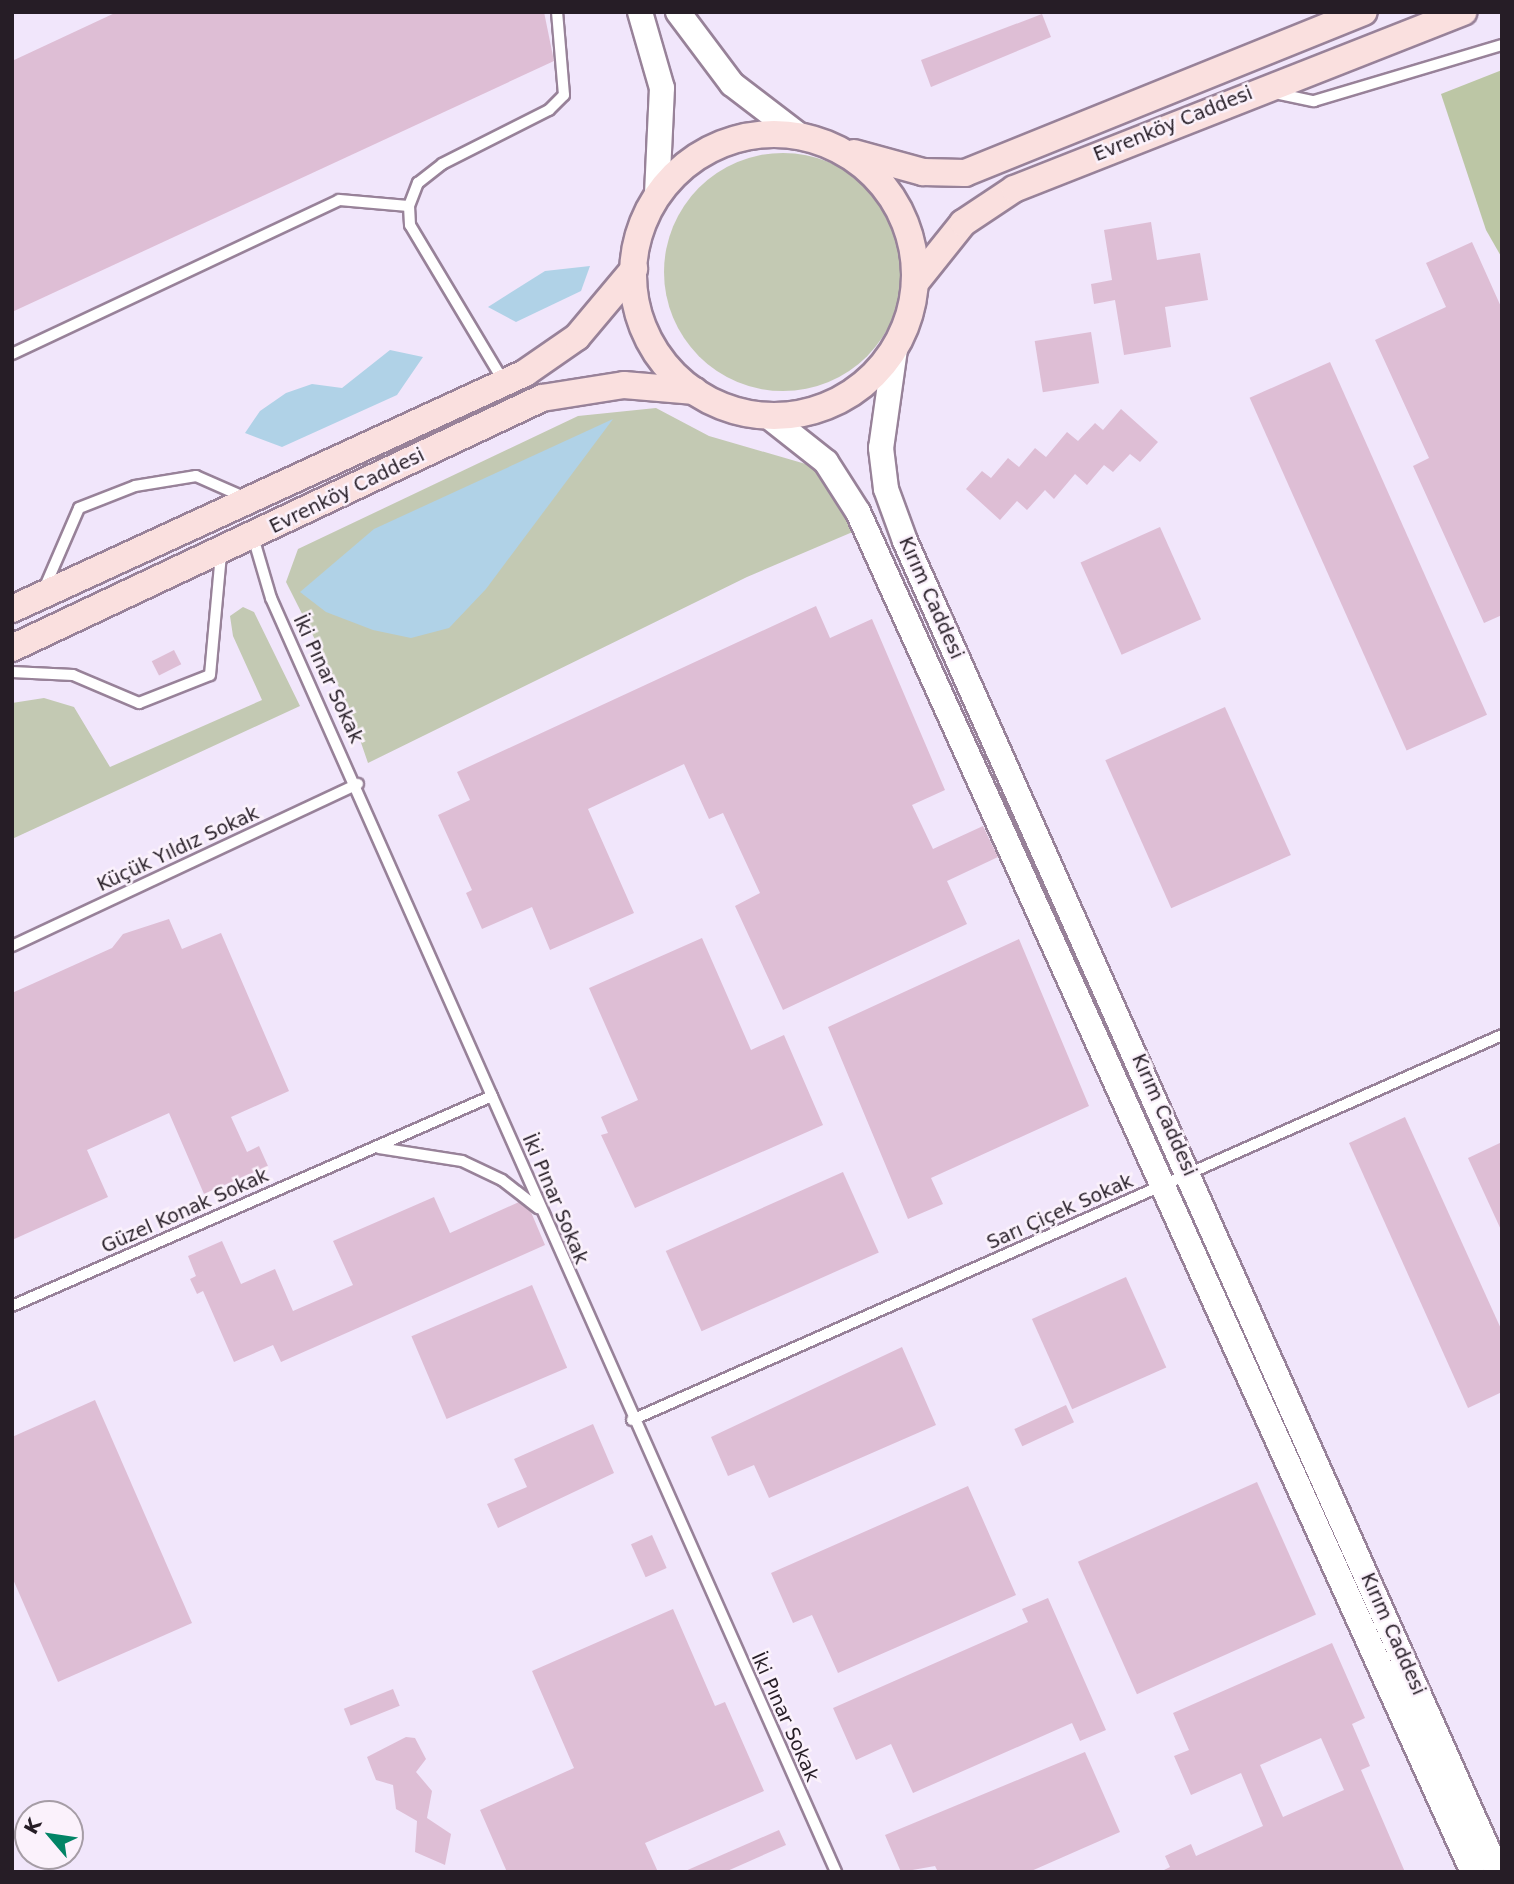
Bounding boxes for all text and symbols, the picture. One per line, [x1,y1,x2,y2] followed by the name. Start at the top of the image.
[1090,82,1256,166] street label: Evrenköy Caddesi
[266,444,428,538] street label: Evrenköy Caddesi
[894,533,968,663] street label: Kırım Caddesi
[288,611,368,747] street label: İki Pınar Sokak
[94,802,262,896] street label: Küçük Yıldız Sokak
[1127,1050,1201,1180] street label: Kırım Caddesi
[517,1130,593,1268] street label: İki Pınar Sokak
[98,1164,272,1258] street label: Güzel Konak Sokak
[983,1170,1137,1254] street label: Sarı Çiçek Sokak
[1356,1569,1430,1699] street label: Kırım Caddesi
[746,1649,824,1785] street label: İki Pınar Sokak
[14,1800,84,1870] north arrow
[19,1814,46,1838] text: K

